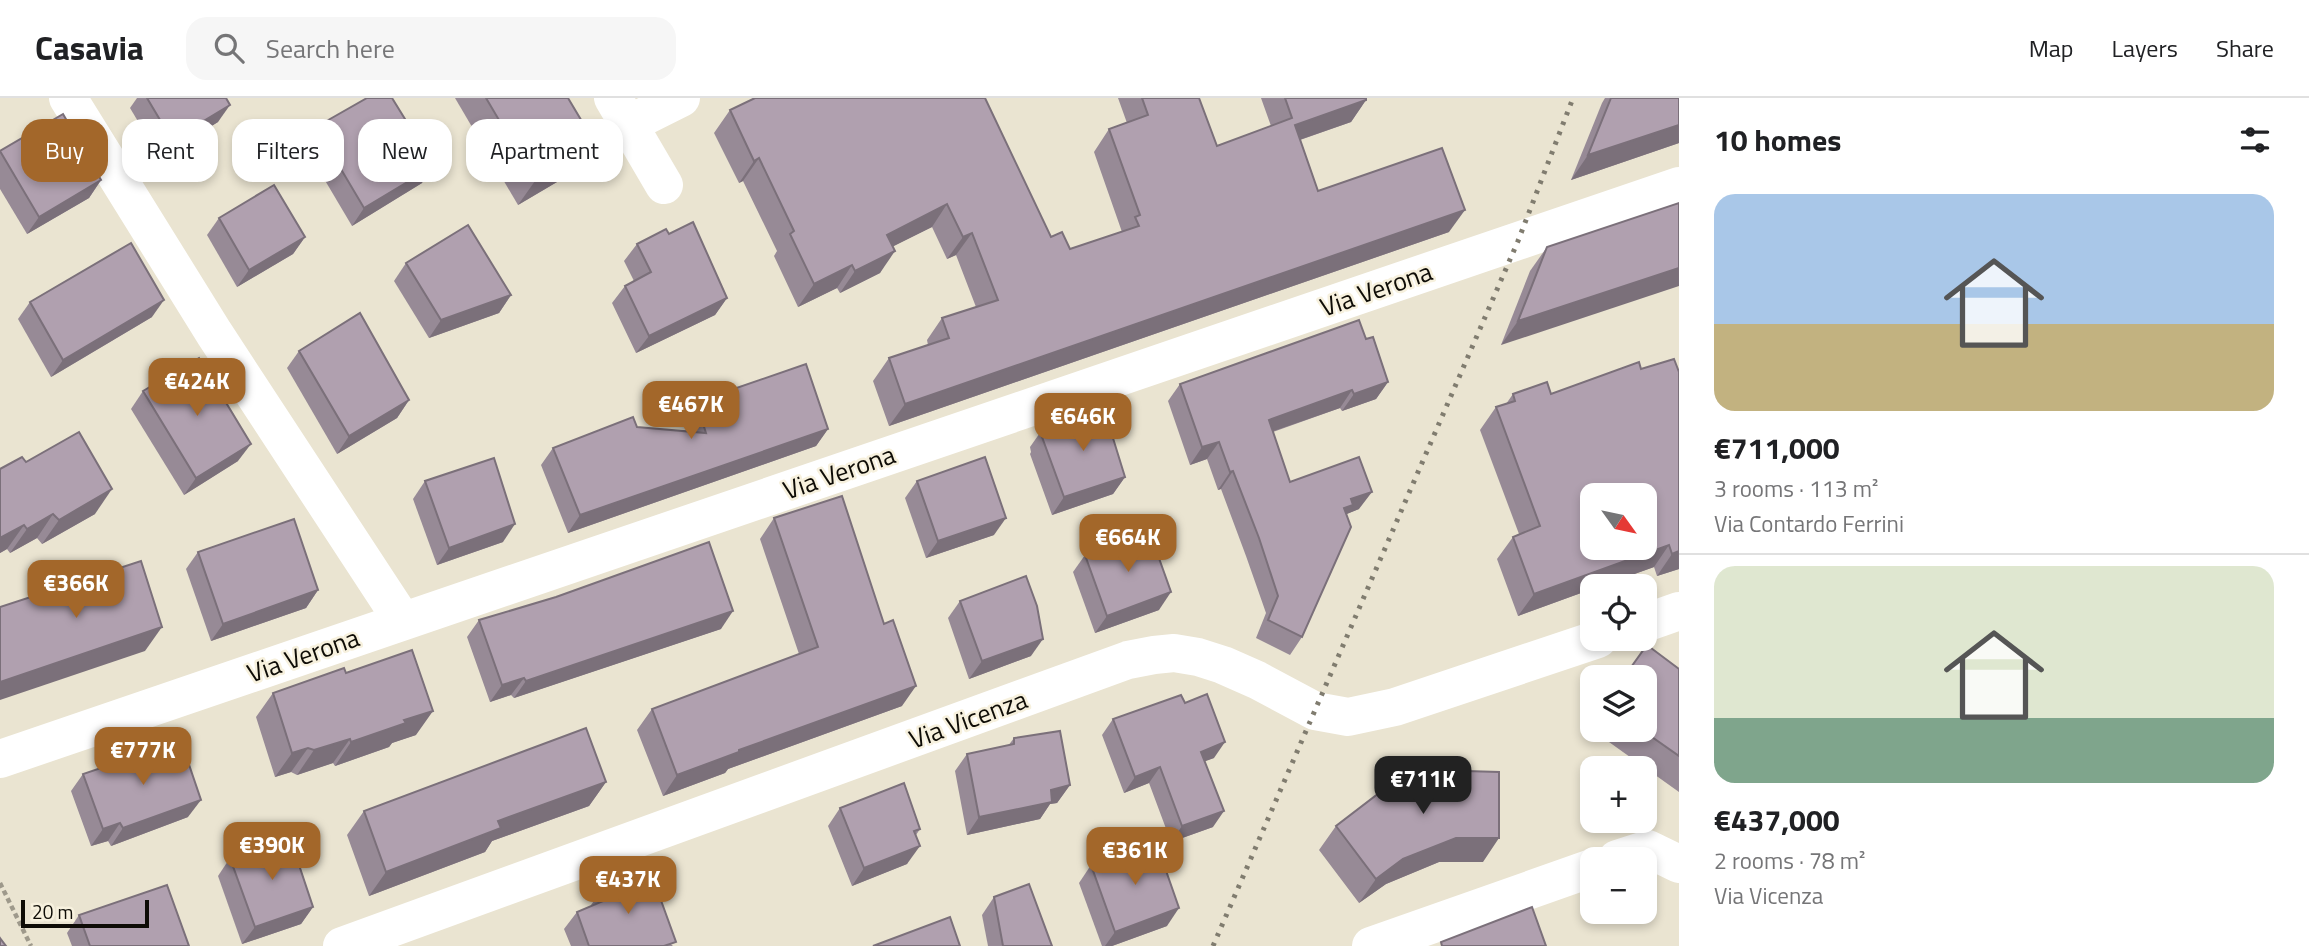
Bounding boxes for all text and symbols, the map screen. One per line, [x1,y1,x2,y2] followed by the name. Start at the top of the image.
[186,17,676,80] search box
[35,23,144,73] text: Casavia
[210,29,248,67] icon: search
[266,29,395,68] text: Search here
[2029,30,2074,66] text: Map
[2112,30,2178,66] text: Layers
[2216,30,2274,66] text: Share
[1714,117,1841,163] text: 10 homes
[21,119,108,182] chip: Buy
[122,119,218,182] chip: Rent
[232,119,344,182] chip: Filters
[358,119,452,182] chip: New
[466,119,623,182] chip: Apartment
[2236,121,2274,159] icon: filters
[1931,240,2057,366] icon: home
[1315,252,1437,326] street label: Via Verona
[148,358,246,418] pin: €424K
[164,363,230,398] text: €424K
[642,382,740,441] pin: €467K
[658,386,724,421] text: €467K
[1034,394,1132,453] pin: €646K
[1050,398,1116,433] text: €646K
[1714,425,1840,471] text: €711,000
[778,435,900,509] street label: Via Verona
[1714,471,1878,506] text: 3 rooms · 113 m²
[1580,483,1657,560] north arrow
[1580,483,1657,924] map controls
[1714,506,1904,541] text: Via Contardo Ferrini
[1079,514,1177,574] pin: €664K
[1095,519,1161,554] text: €664K
[27,560,125,620] pin: €366K
[43,565,109,600] text: €366K
[1580,574,1657,651] button: locate
[1931,612,2057,738] icon: home
[242,618,364,692] street label: Via Verona
[1580,665,1657,742] button: layers
[903,680,1033,758] street label: Via Vicenza
[94,728,192,787] pin: €777K
[110,732,176,767] text: €777K
[1374,756,1472,816] pin: €711K
[1580,756,1657,833] button: +
[1390,761,1456,796] text: €711K
[1714,797,1840,843] text: €437,000
[223,822,321,882] pin: €390K
[239,827,305,862] text: €390K
[1086,828,1184,887] pin: €361K
[1102,832,1168,867] text: €361K
[1714,843,1865,878] text: 2 rooms · 78 m²
[1580,847,1657,924] button: −
[579,856,677,916] pin: €437K
[595,861,661,896] text: €437K
[1714,878,1823,913] text: Via Vicenza
[21,897,149,929] scale bar
[32,897,73,926] text: 20 m

